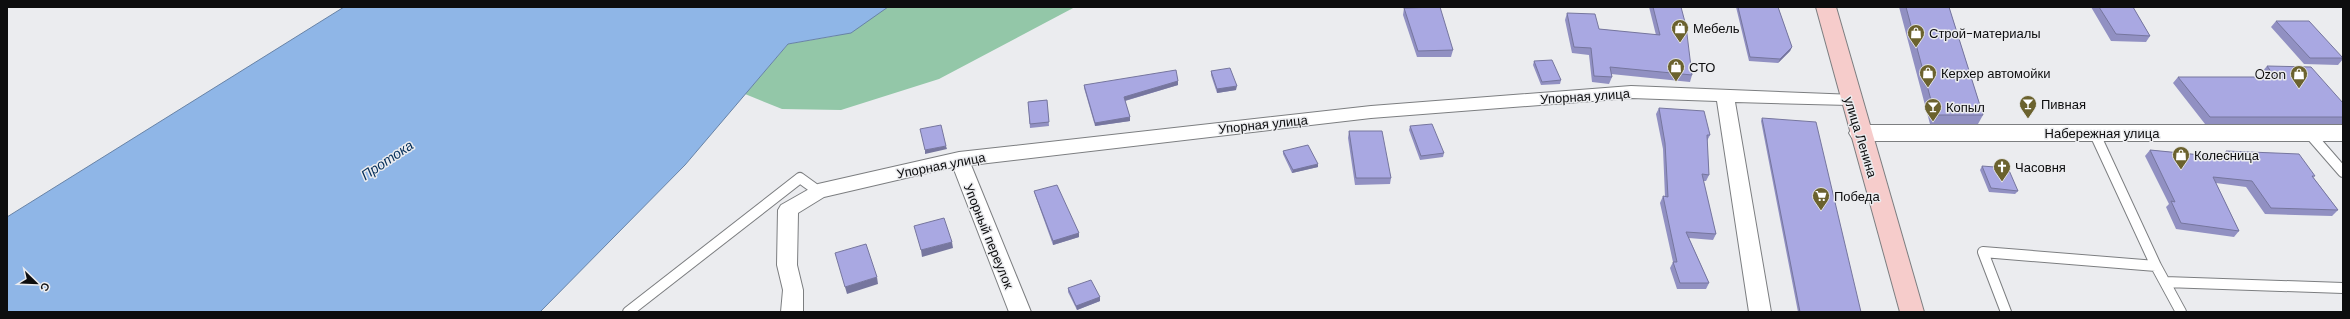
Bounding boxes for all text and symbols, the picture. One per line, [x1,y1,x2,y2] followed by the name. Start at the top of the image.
[1670,18,1690,43] shop icon: Мебель
[1693,20,1740,37] place label: Мебель
[1906,23,1926,48] shop icon: Строй-материалы
[1929,25,2041,42] place label: Строй-материалы
[1666,57,1686,82] shop icon: СТО
[1689,59,1715,76] place label: СТО
[1918,63,1938,88] shop icon: Керхер автомойки
[2289,64,2309,89] shop icon: Ozon
[1941,65,2050,82] place label: Керхер автомойки
[2255,66,2286,83] place label: Ozon
[1540,85,1631,108] street label: Упорная улица
[2018,94,2038,119] bar icon: Пивная
[1840,95,1881,180] street label: улица Ленина
[2041,96,2086,113] place label: Пивная
[1923,97,1943,122] bar icon: Копыл
[1946,99,1985,116] place label: Копыл
[1217,111,1309,138] street label: Упорная улица
[2045,125,2160,142] street label: Набережная улица
[357,136,417,184] water label: Протока
[2171,145,2191,170] shop icon: Колесница
[2194,147,2260,164] place label: Колесница
[895,148,988,182] street label: Упорная улица
[1992,157,2012,182] church icon: Часовня
[2015,159,2066,176] place label: Часовня
[960,181,1017,292] street label: Упорный переулок
[1811,186,1831,211] supermarket icon: Победа
[1834,188,1880,205] place label: Победа
[16,263,56,303] north arrow
[37,281,53,293] text: С

